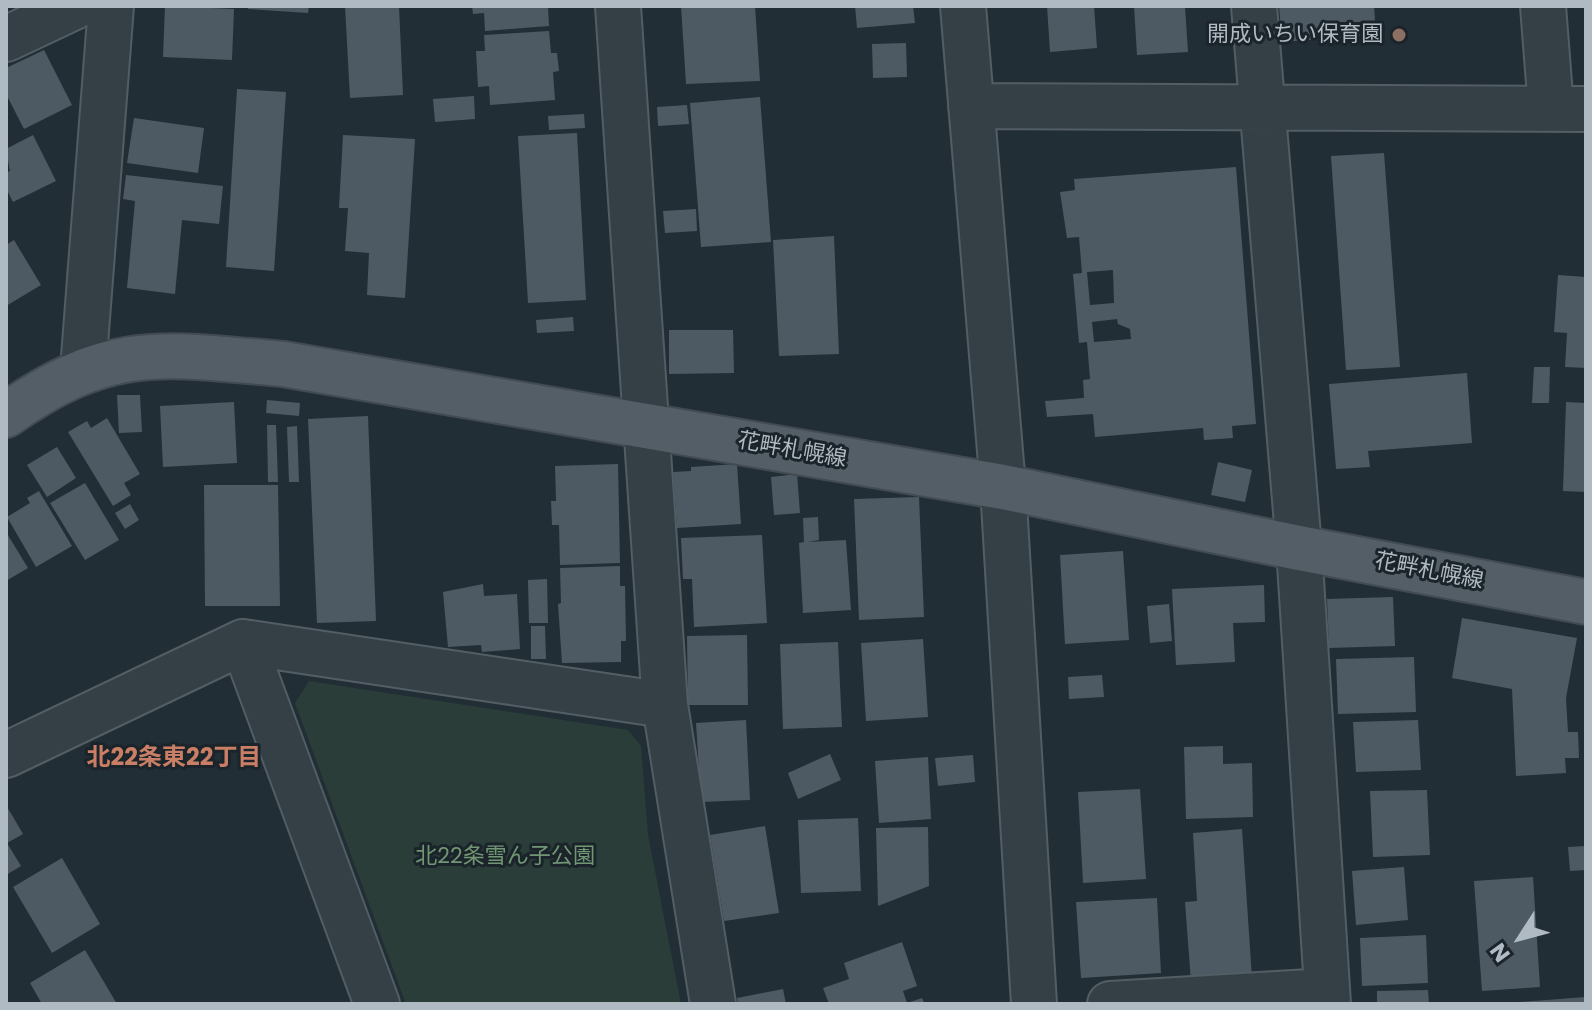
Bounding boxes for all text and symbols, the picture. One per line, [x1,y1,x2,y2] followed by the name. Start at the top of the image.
[1207,22,1383,48] place label: 開成いちい保育園
[1390,26,1408,44] marker: 開成いちい保育園
[736,428,848,474] street label: 花畔札幌線
[1372,549,1486,595] street label: 花畔札幌線
[87,745,261,773] district label: 北22条東22丁目
[415,844,595,870] park label: 北22条雪ん子公園
[1480,898,1560,978] north arrow
[1483,937,1518,968] text: N

